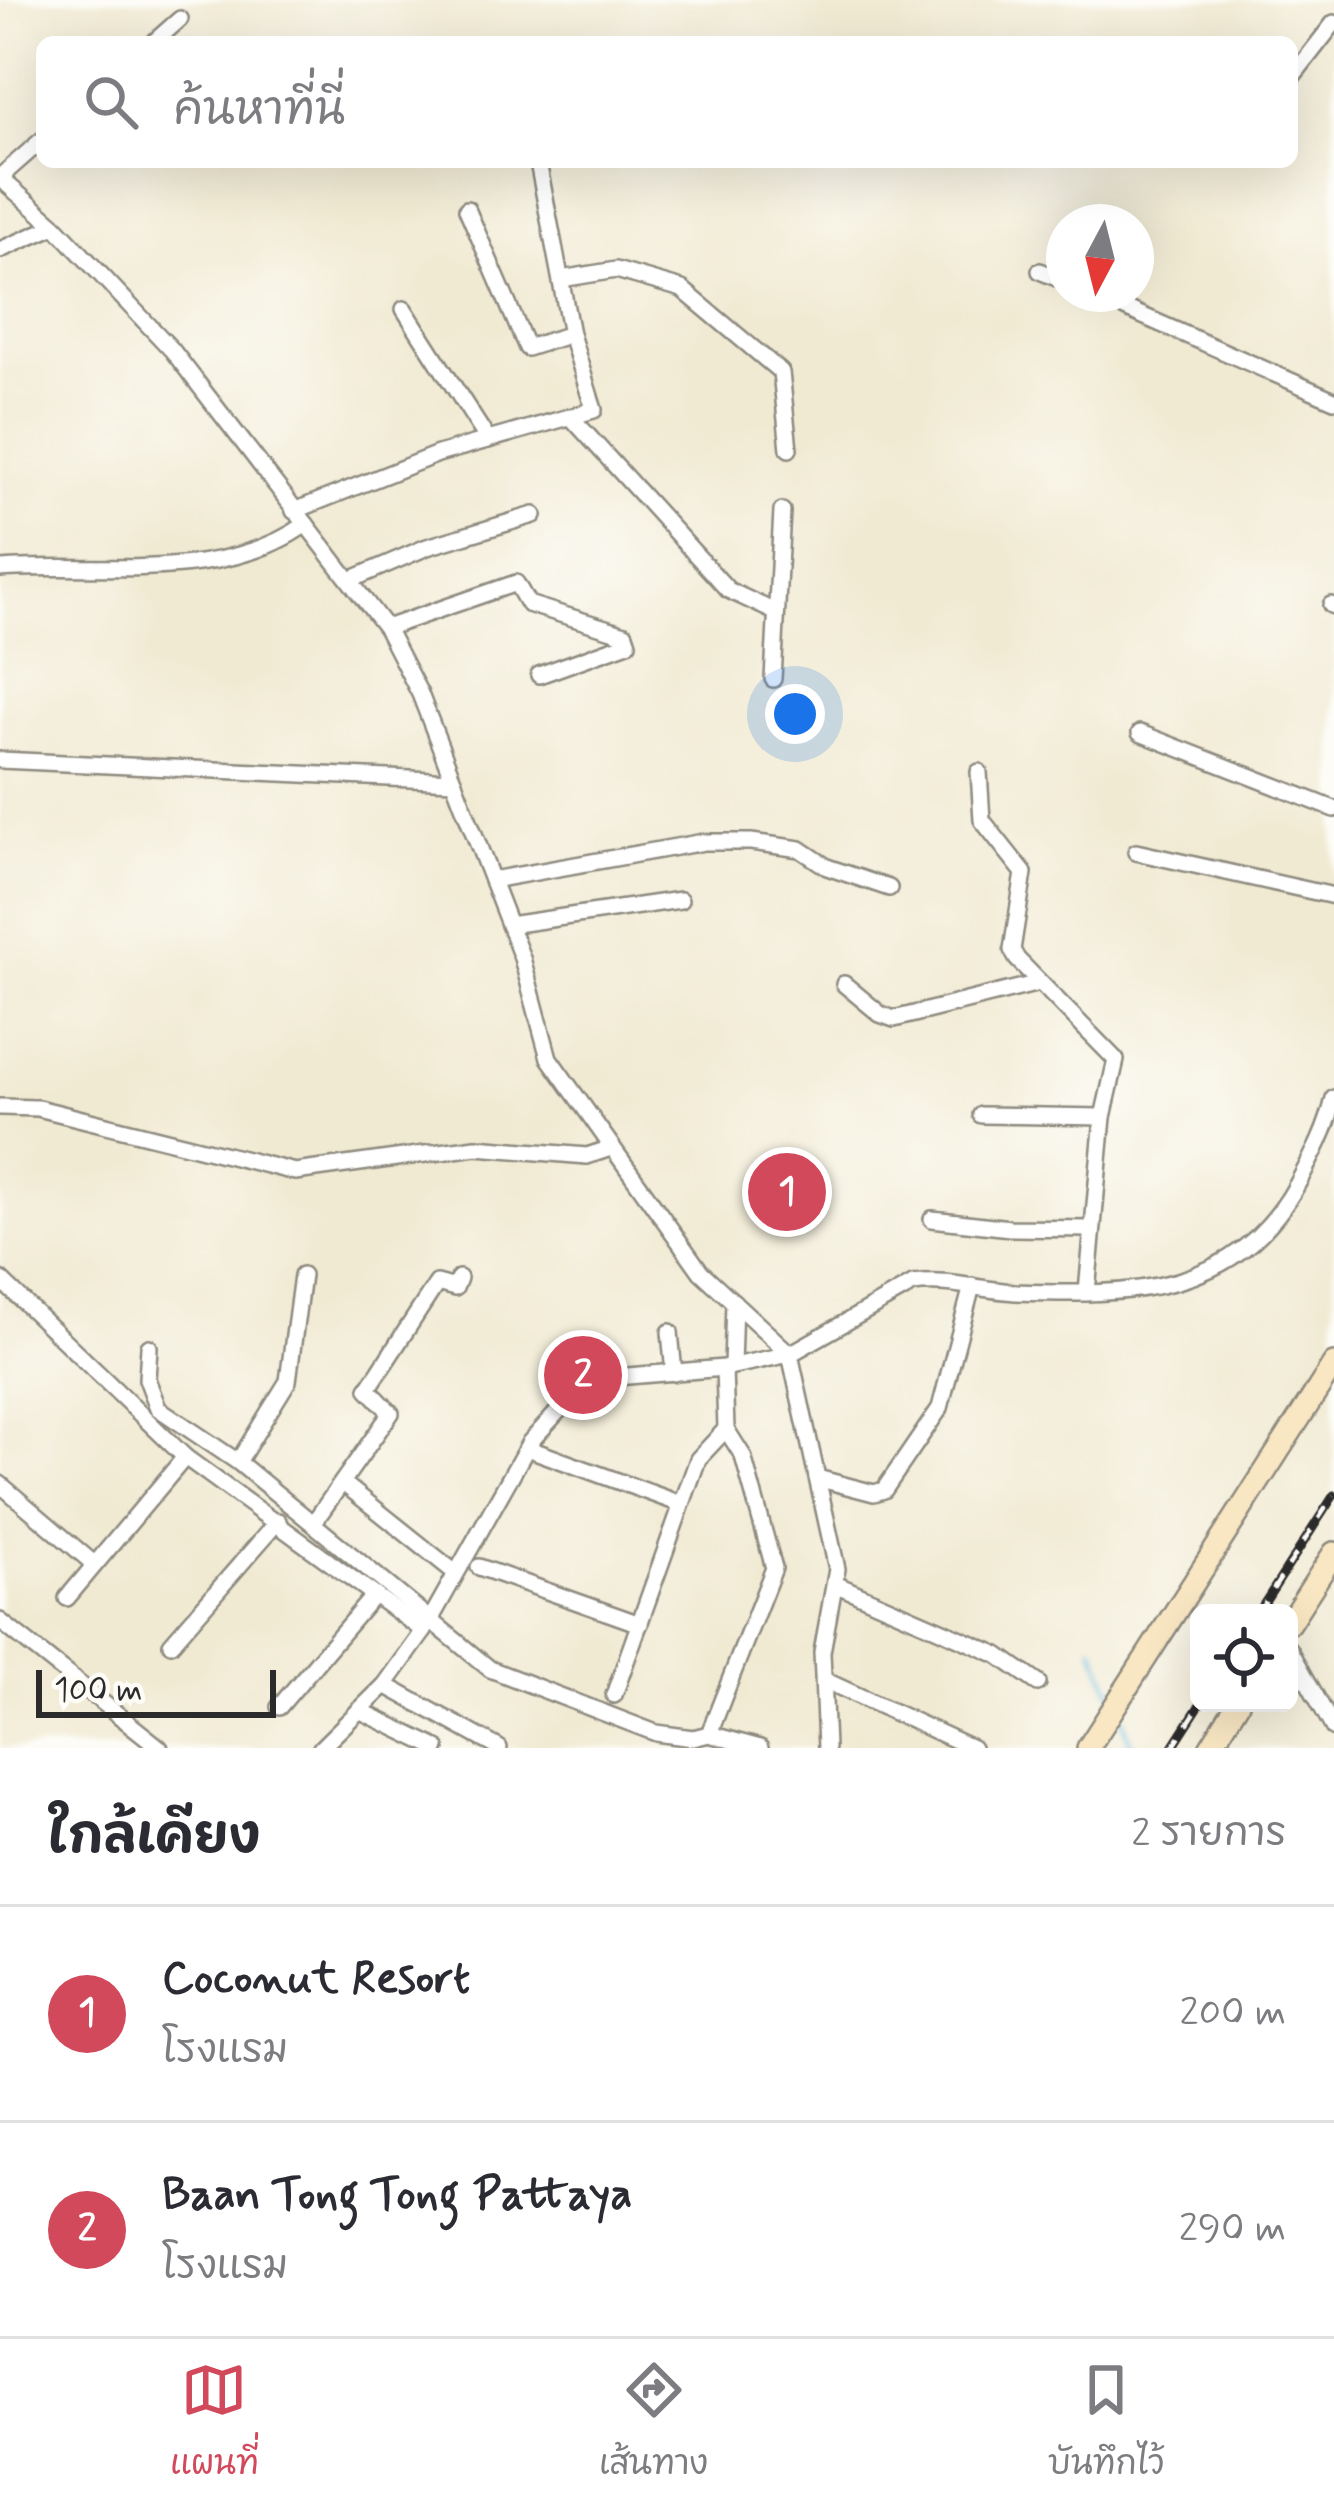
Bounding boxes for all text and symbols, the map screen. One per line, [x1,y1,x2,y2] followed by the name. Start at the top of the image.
[36,36,1298,168] search box
[78,69,144,135] icon: search
[174,82,345,141] text: ค้นหาที่นี่
[1046,204,1154,312] north arrow
[765,684,825,744] your location
[748,1147,826,1237] pin: 1
[544,1330,622,1420] pin: 2
[1190,1604,1298,1712] map controls
[1190,1604,1298,1712] button: locate
[36,1664,276,1717] scale bar
[54,1669,143,1713] text: 100 m
[48,1805,260,1871] text: ใกล้เคียง
[1131,1809,1286,1860] text: 2 รายการ
[162,1950,470,2009] text: Coconut Resort
[78,1988,96,2039] text: 1
[1180,1988,1286,2039] text: 200 m
[162,2026,288,2077] text: โรงแรม
[162,2166,632,2225] text: Baan Tong Tong Pattaya
[77,2204,97,2255] text: 2
[1179,2204,1286,2255] text: 290 m
[162,2242,288,2293] text: โรงแรม
[170,2357,259,2487] tab: แผนที่
[599,2357,708,2487] tab: เส้นทาง
[1048,2357,1164,2487] tab: บันทึกไว้

